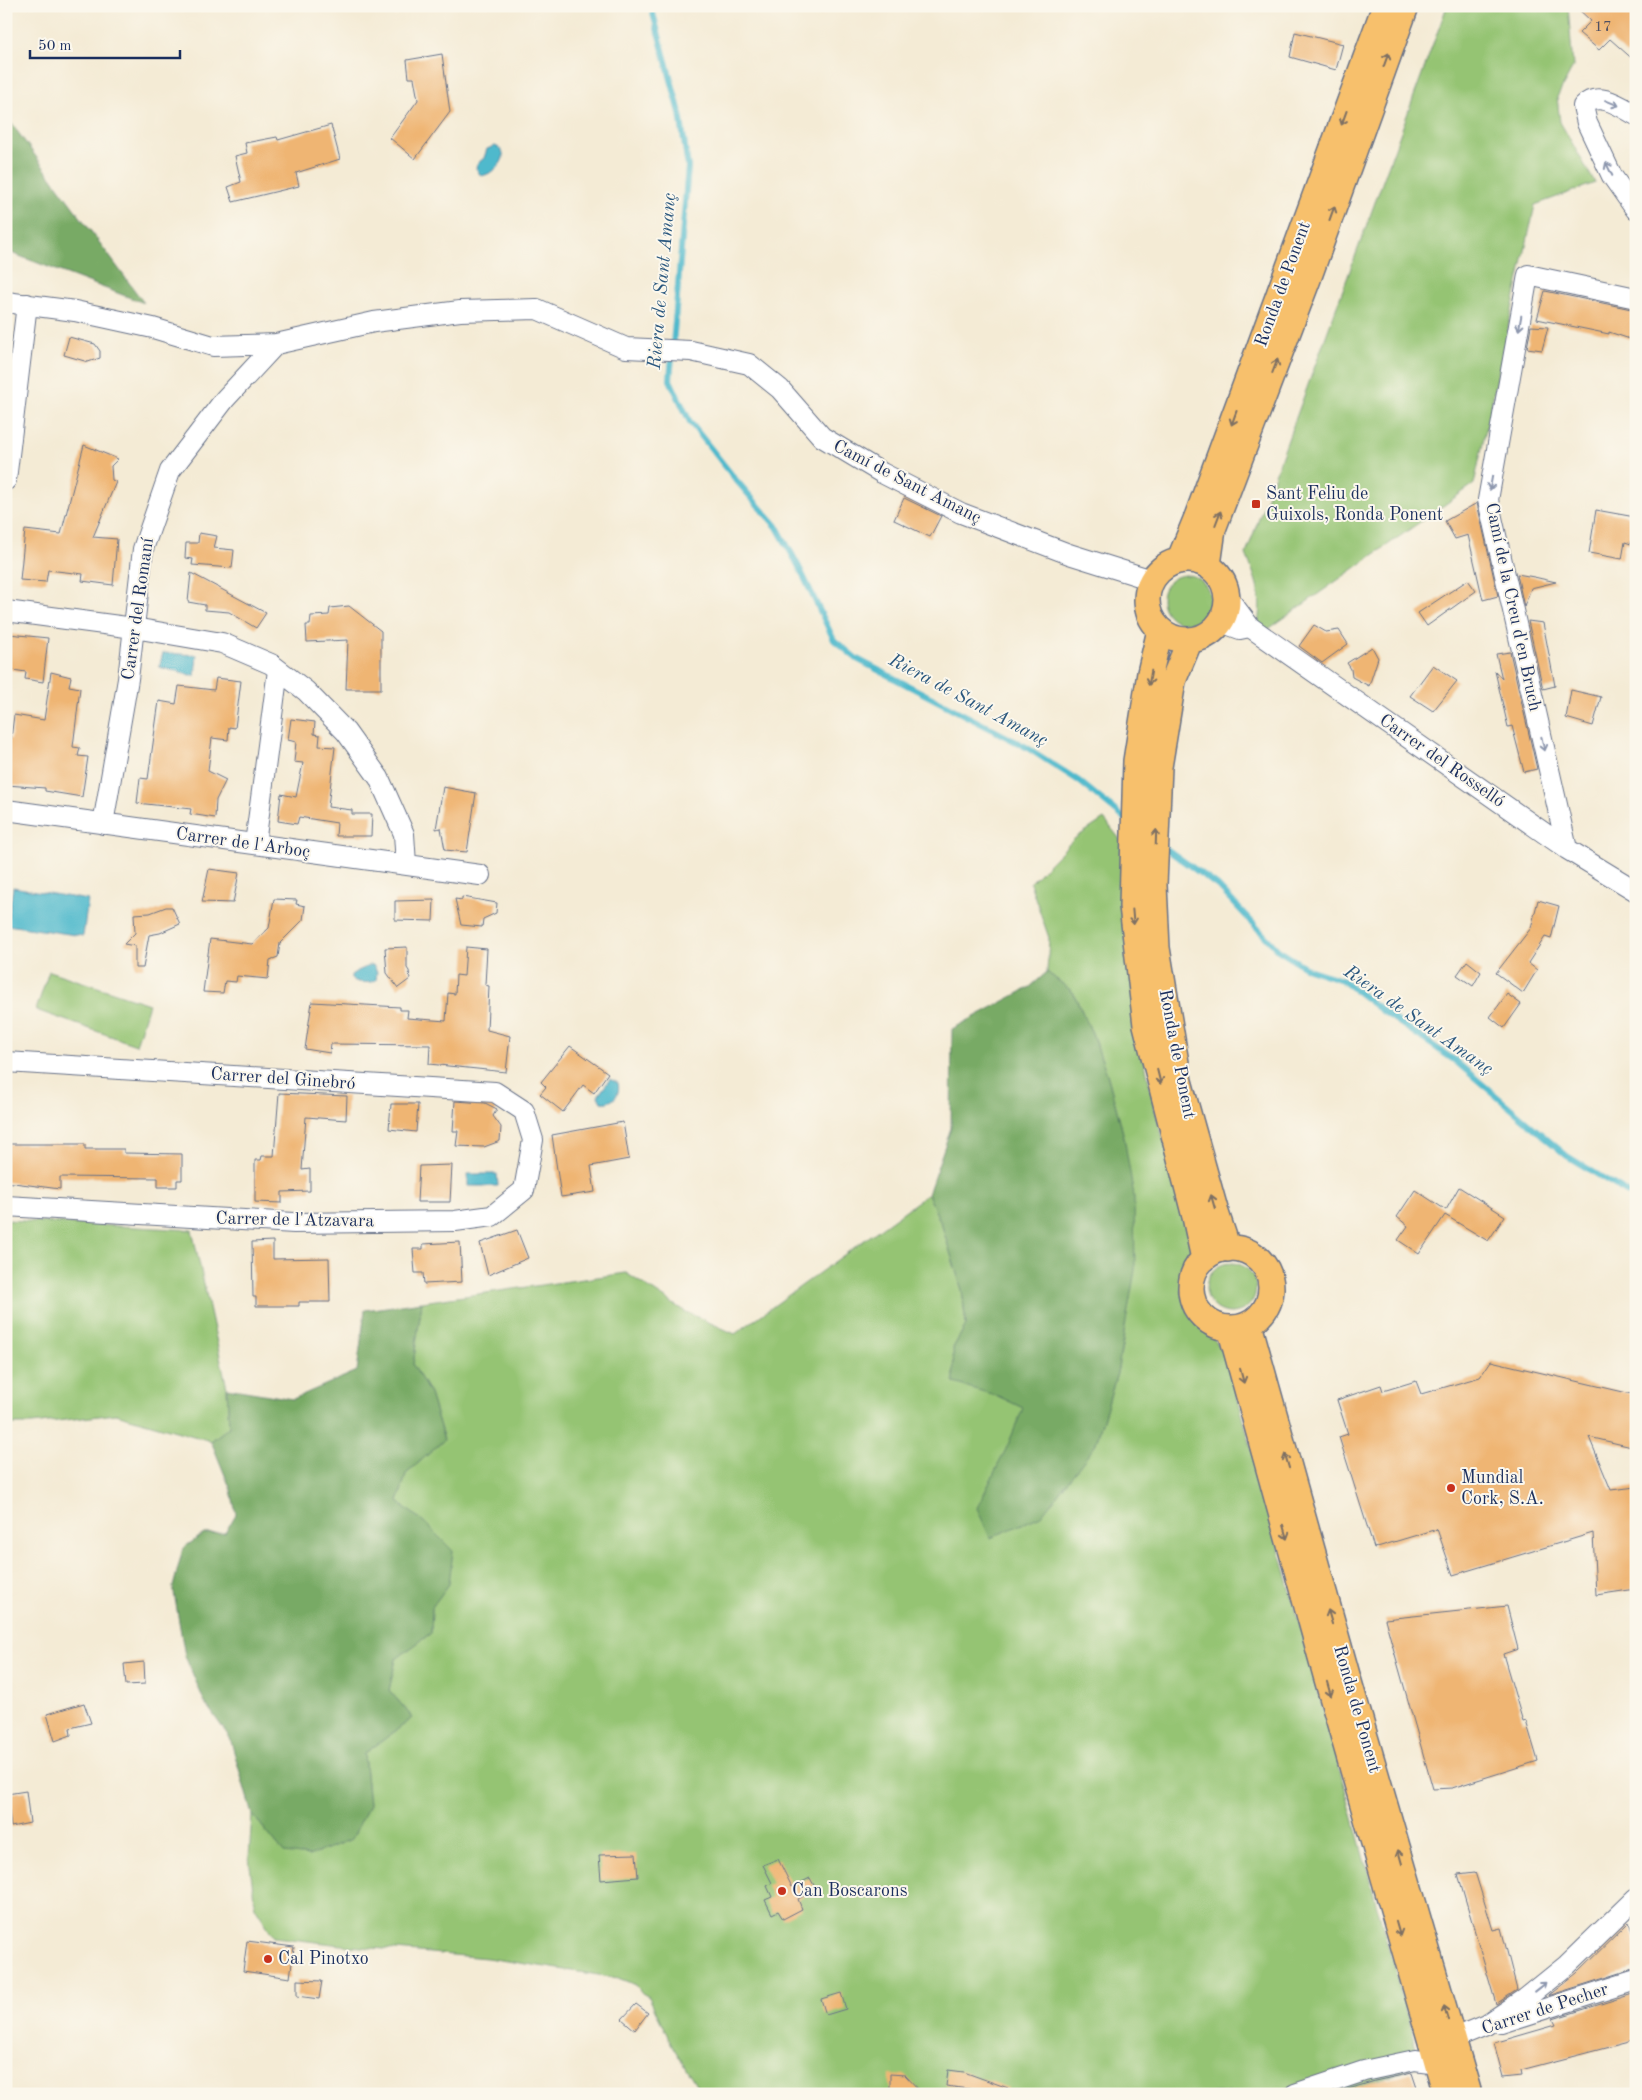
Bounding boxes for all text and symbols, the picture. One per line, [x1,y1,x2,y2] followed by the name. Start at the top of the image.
[1594,20,1612,35] house number: 17
[30,28,180,60] scale bar
[38,39,72,54] text: 50 m
[1382,52,1392,68] one-way arrow
[1604,99,1619,108] one-way arrow
[1339,109,1348,125] one-way arrow
[1604,162,1614,177] one-way arrow
[646,192,680,371] water label: Riera de Sant Amanç
[1327,205,1337,221] one-way arrow
[1252,219,1314,349] street label: Ronda de Ponent
[1514,314,1524,330] one-way arrow
[1271,358,1280,374] one-way arrow
[1229,410,1238,425] one-way arrow
[830,437,984,527] street label: Camí de Sant Amanç
[1486,474,1496,490] one-way arrow
[1266,485,1443,524] place label: Sant Feliu de Guixols, Ronda Ponent
[1250,498,1262,510] marker: Sant Feliu de Guixols, Ronda Ponent
[1482,501,1544,713] street label: Camí de la Creu d'en Bruch
[1214,511,1223,526] one-way arrow
[119,537,157,681] street label: Carrer del Romaní
[884,651,1051,751] water label: Riera de Sant Amanç
[1144,669,1154,685] one-way arrow
[1376,711,1508,811] street label: Carrer del Rosselló
[1539,735,1548,751] one-way arrow
[175,825,311,861] street label: Carrer de l'Arboç
[1151,829,1160,845] one-way arrow
[1128,909,1138,925] one-way arrow
[1339,962,1496,1080] water label: Riera de Sant Amanç
[1156,988,1198,1120] street label: Ronda de Ponent
[210,1065,356,1093] street label: Carrer del Ginebró
[1155,1069,1164,1085] one-way arrow
[1208,1195,1218,1211] one-way arrow
[215,1210,375,1230] street label: Carrer de l'Atzavara
[1238,1367,1248,1383] one-way arrow
[1281,1453,1291,1469] one-way arrow
[1461,1469,1544,1508] place label: Mundial Cork, S.A.
[1445,1482,1457,1494] marker: Mundial Cork, S.A.
[1281,1524,1291,1540] one-way arrow
[1325,1610,1335,1626] one-way arrow
[1330,1643,1384,1775] street label: Ronda de Ponent
[1325,1680,1335,1696] one-way arrow
[1395,1850,1405,1866] one-way arrow
[792,1882,908,1900] place label: Can Boscarons
[776,1885,788,1897] marker: Can Boscarons
[1393,1921,1403,1937] one-way arrow
[278,1950,369,1968] place label: Cal Pinotxo
[262,1953,274,1965] marker: Cal Pinotxo
[1479,1980,1611,2038] street label: Carrer de Pecher
[1533,1981,1546,1992] one-way arrow
[1441,2006,1451,2022] one-way arrow

